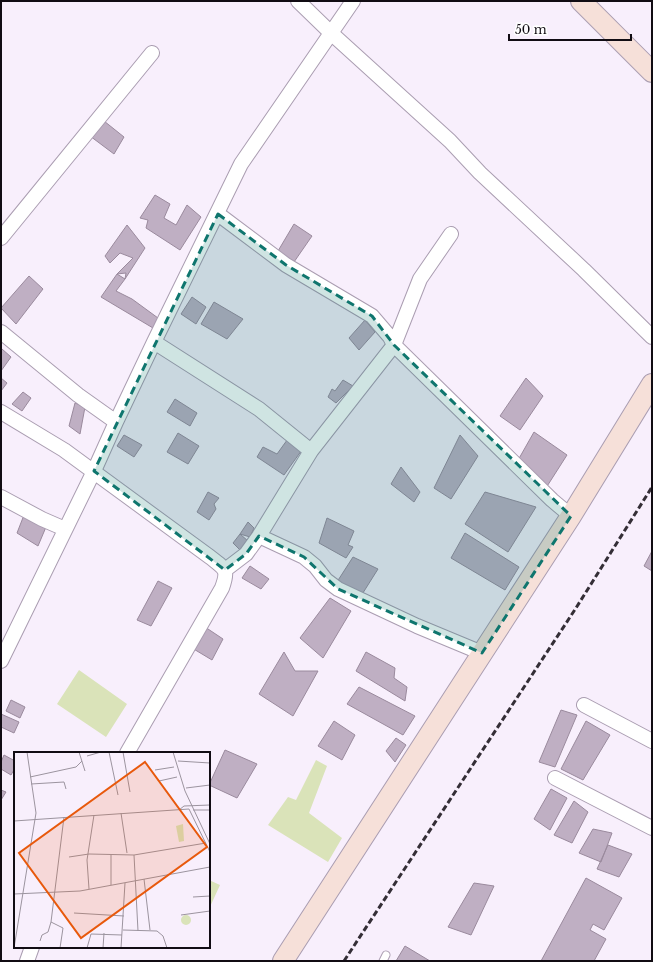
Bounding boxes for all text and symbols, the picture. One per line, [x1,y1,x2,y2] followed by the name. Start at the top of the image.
[509,16,631,42] scale bar
[515,22,547,37] text: 50 m
[14,752,210,948] inset map

